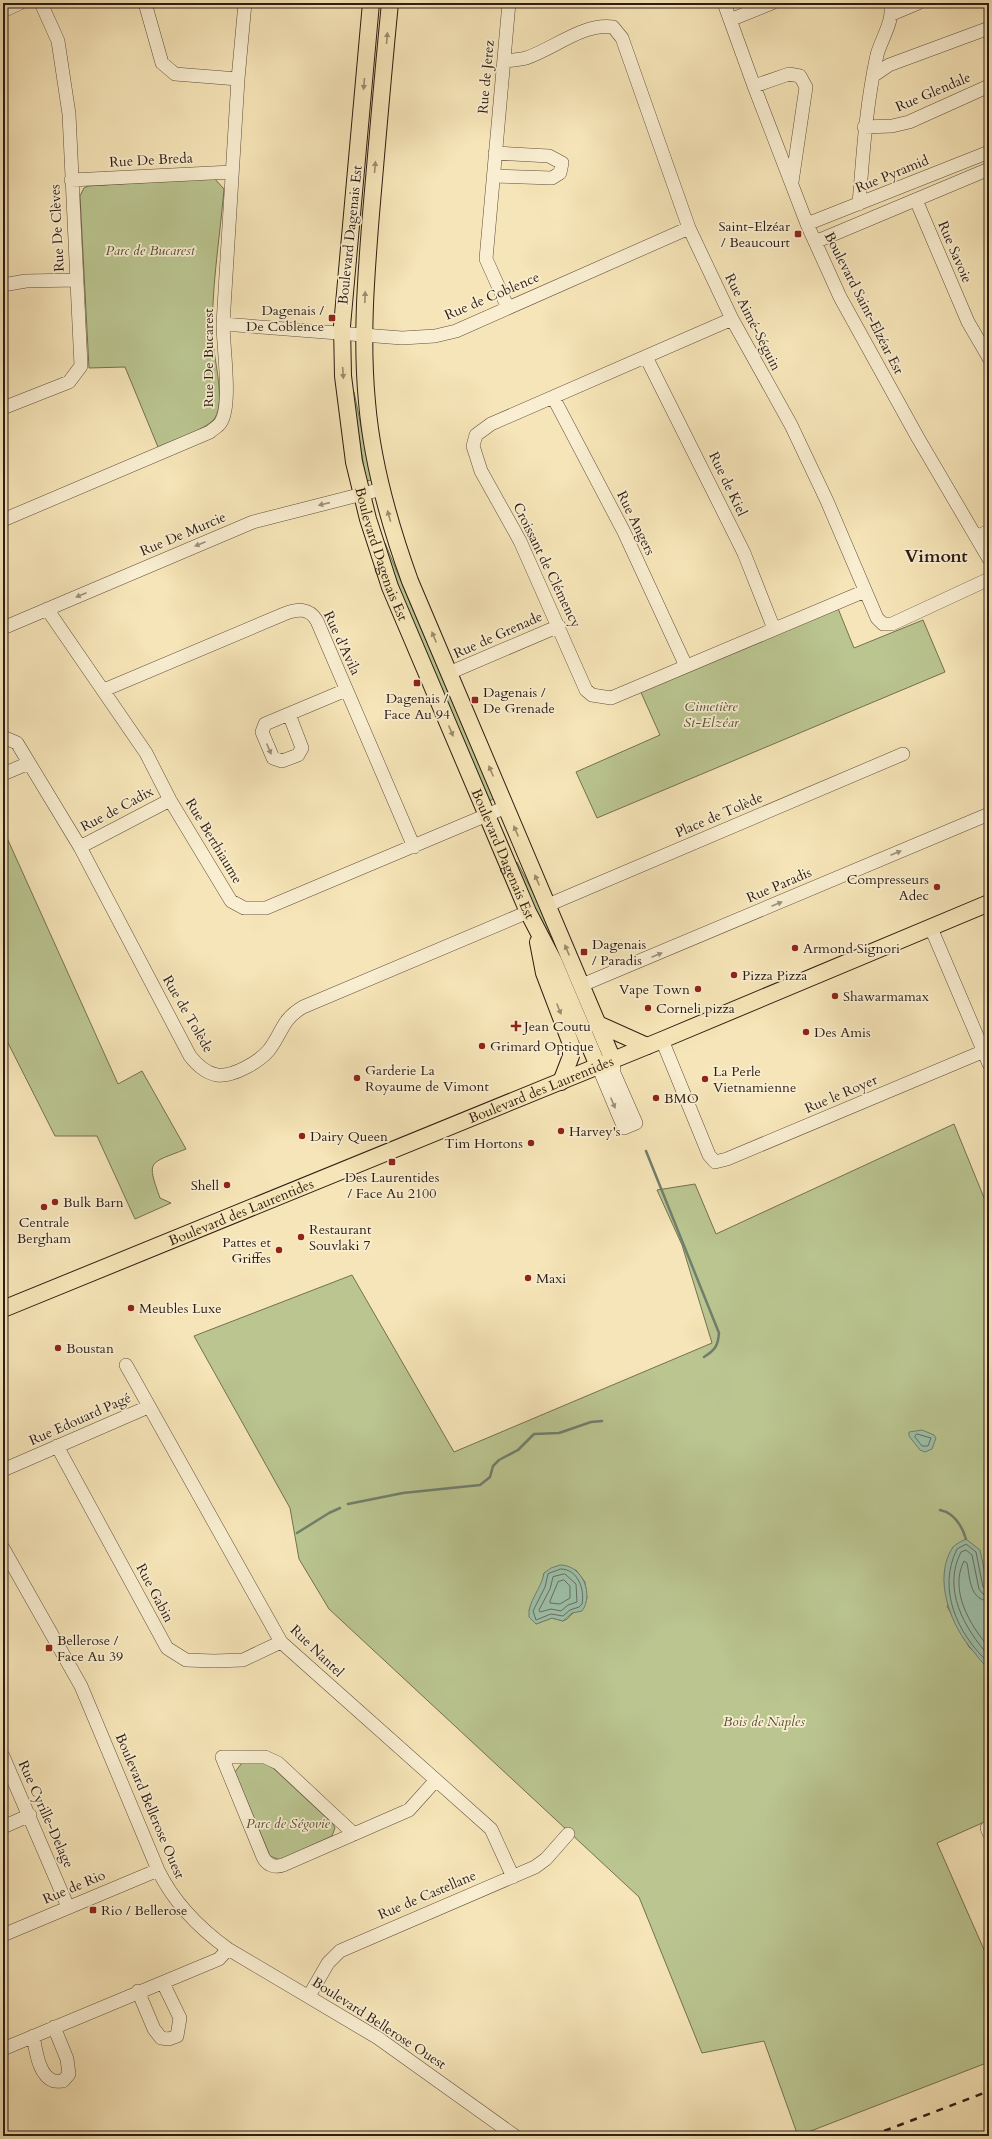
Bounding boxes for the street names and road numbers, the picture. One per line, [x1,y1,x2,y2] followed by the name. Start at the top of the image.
[473,39,499,115] street label: Rue de Jerez
[893,68,973,116] street label: Rue Glendale
[109,148,193,172] street label: Rue De Breda
[852,150,932,197] street label: Rue Pyramid
[333,164,367,306] street label: Boulevard Dagenais Est
[45,183,69,272] street label: Rue De Clèves
[933,218,977,286] street label: Rue Savoie
[820,229,908,378] street label: Boulevard Saint-Elzéar Est
[442,267,542,325] street label: Rue de Coblence
[720,270,786,374] street label: Rue Aimé-Séguin
[199,308,218,408] street label: Rue De Bucarest
[704,449,752,520] street label: Rue de Kiel
[351,485,413,624] street label: Boulevard Dagenais Est
[612,488,660,559] street label: Rue Angers
[508,499,586,631] street label: Croissant de Clémency
[137,507,229,561] street label: Rue De Murcie
[451,607,545,663] street label: Rue de Grenade
[319,608,365,678] street label: Rue d'Avila
[77,782,157,836] street label: Rue de Cadix
[467,786,540,923] street label: Boulevard Dagenais Est
[672,788,766,842] street label: Place de Tolède
[181,795,247,887] street label: Rue Berthiaume
[744,863,815,907] street label: Rue Paradis
[158,972,218,1056] street label: Rue de Tolède
[466,1051,617,1128] street label: Boulevard des Laurentides
[802,1070,881,1118] street label: Rue le Royer
[166,1174,317,1250] street label: Boulevard des Laurentides
[26,1388,134,1450] street label: Rue Edouard Pagé
[132,1560,178,1626] street label: Rue Gabin
[286,1621,348,1682] street label: Rue Nantel
[111,1730,189,1882] street label: Boulevard Bellerose Ouest
[14,1757,78,1871] street label: Rue Cyrille-Delage
[40,1865,109,1909] street label: Rue de Rio
[375,1866,479,1924] street label: Rue de Castellane
[308,1972,450,2074] street label: Boulevard Bellerose Ouest

